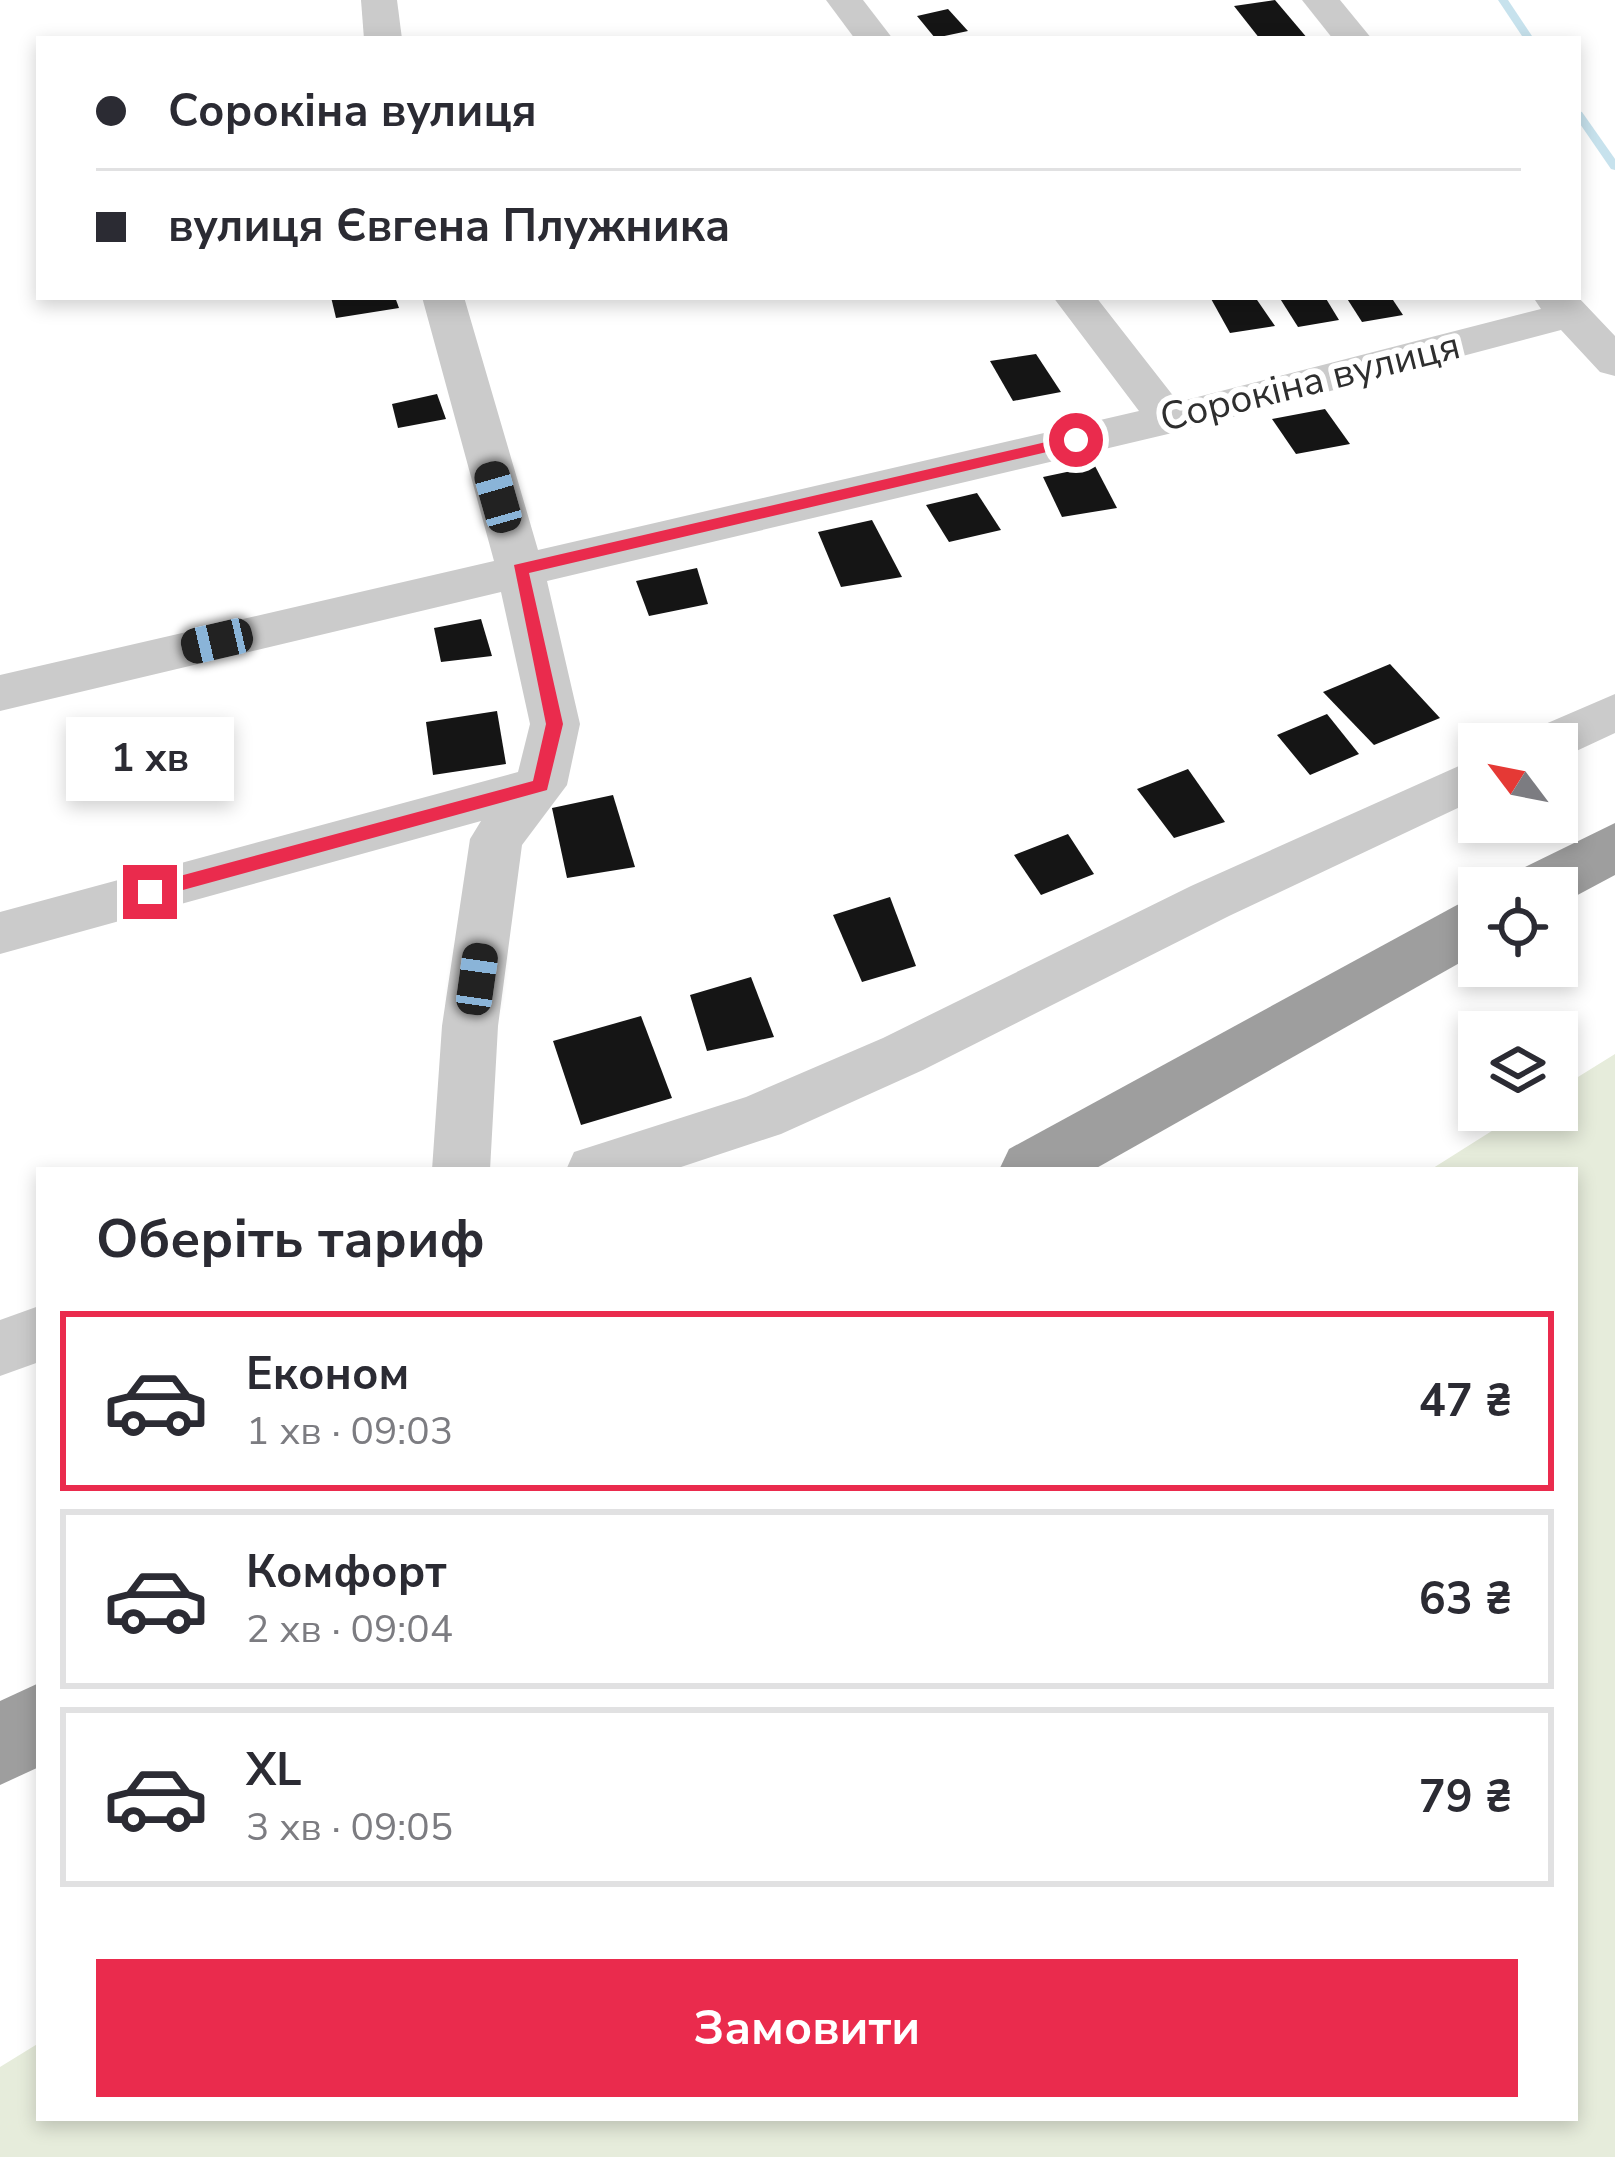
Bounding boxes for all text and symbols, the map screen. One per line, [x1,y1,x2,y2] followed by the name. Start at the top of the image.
[168,81,537,142] text: Сорокіна вулиця
[168,196,730,257] text: вулиця Євгена Плужника
[1155,319,1465,445] street label: Сорокіна вулиця
[1049,413,1103,467] route start
[471,457,525,537] car
[178,615,256,667] car
[66,718,234,802] callout: 1 хв
[1458,723,1578,843] north arrow
[1458,723,1578,1131] map controls
[111,732,189,785] text: 1 хв
[123,865,177,919] route end
[1458,867,1578,987] button: locate
[454,941,500,1017] car
[1458,1011,1578,1131] button: layers
[96,1202,485,1276] text: Оберіть тариф
[246,1344,409,1405] text: Економ
[102,1347,210,1455] icon: car
[1419,1371,1512,1432] text: 47 ₴
[246,1405,453,1458] text: 1 хв · 09:03
[246,1542,447,1603] text: Комфорт
[102,1545,210,1653] icon: car
[1419,1569,1512,1630] text: 63 ₴
[246,1603,453,1656] text: 2 хв · 09:04
[246,1740,302,1801] text: XL
[102,1743,210,1851] icon: car
[1419,1767,1512,1828] text: 79 ₴
[246,1801,453,1854] text: 3 хв · 09:05
[96,1959,1518,2097] button: Замовити

